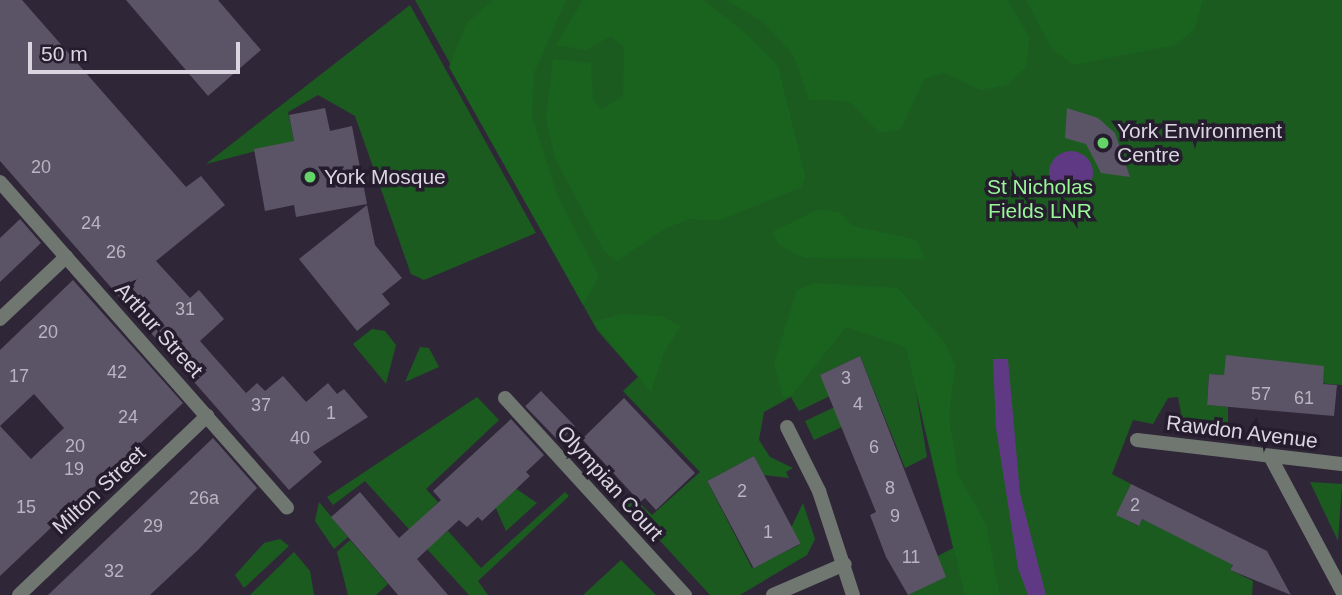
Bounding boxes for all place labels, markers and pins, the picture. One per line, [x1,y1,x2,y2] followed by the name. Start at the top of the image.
[1117,118,1282,168] place label: York Environment Centre
[1095,135,1111,151] marker: York Environment Centre
[324,164,446,190] place label: York Mosque
[302,169,318,185] marker: York Mosque

